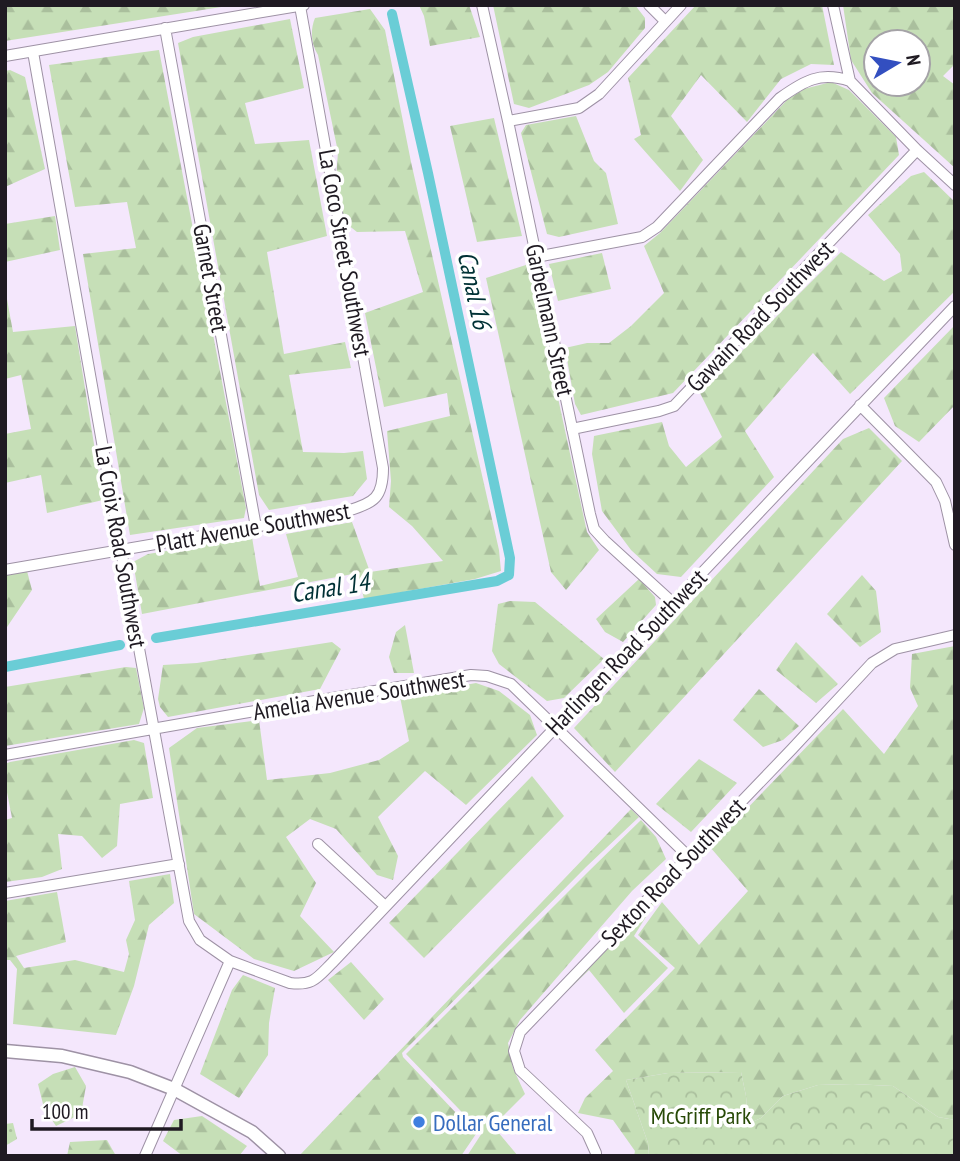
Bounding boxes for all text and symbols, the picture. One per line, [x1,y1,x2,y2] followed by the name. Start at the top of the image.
[862,28,932,98] north arrow
[901,53,926,67] text: N
[311,147,379,360] street label: La Coco Street Southwest
[186,221,236,335] street label: Garnet Street
[680,233,840,398] street label: Gawain Road Southwest
[519,241,581,399] street label: Garbelmann Street
[451,248,500,334] water label: Canal 16
[88,444,154,651] street label: La Croix Road Southwest
[154,495,353,559] street label: Platt Avenue Southwest
[539,562,714,742] street label: Harlingen Road Southwest
[289,564,374,609] water label: Canal 14
[251,663,468,727] street label: Amelia Avenue Southwest
[594,791,752,953] street label: Sexton Road Southwest
[32,1088,180,1132] scale bar
[42,1098,88,1125] text: 100 m
[651,1100,752,1131] park label: McGriff Park
[433,1107,553,1138] place label: Dollar General
[411,1114,427,1130] marker: Dollar General

